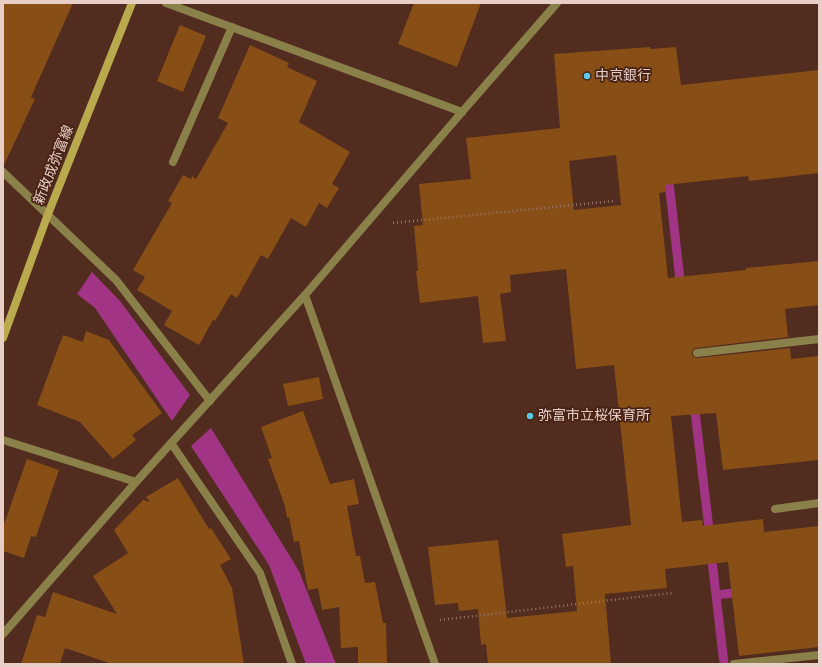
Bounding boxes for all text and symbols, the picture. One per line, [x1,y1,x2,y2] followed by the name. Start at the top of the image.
[595,68,651,84] place label: 中京銀行
[582,71,592,81] marker: 中京銀行
[30,123,78,207] street label: 新政成弥富線
[538,408,650,424] place label: 弥富市立桜保育所
[525,411,535,421] marker: 弥富市立桜保育所

